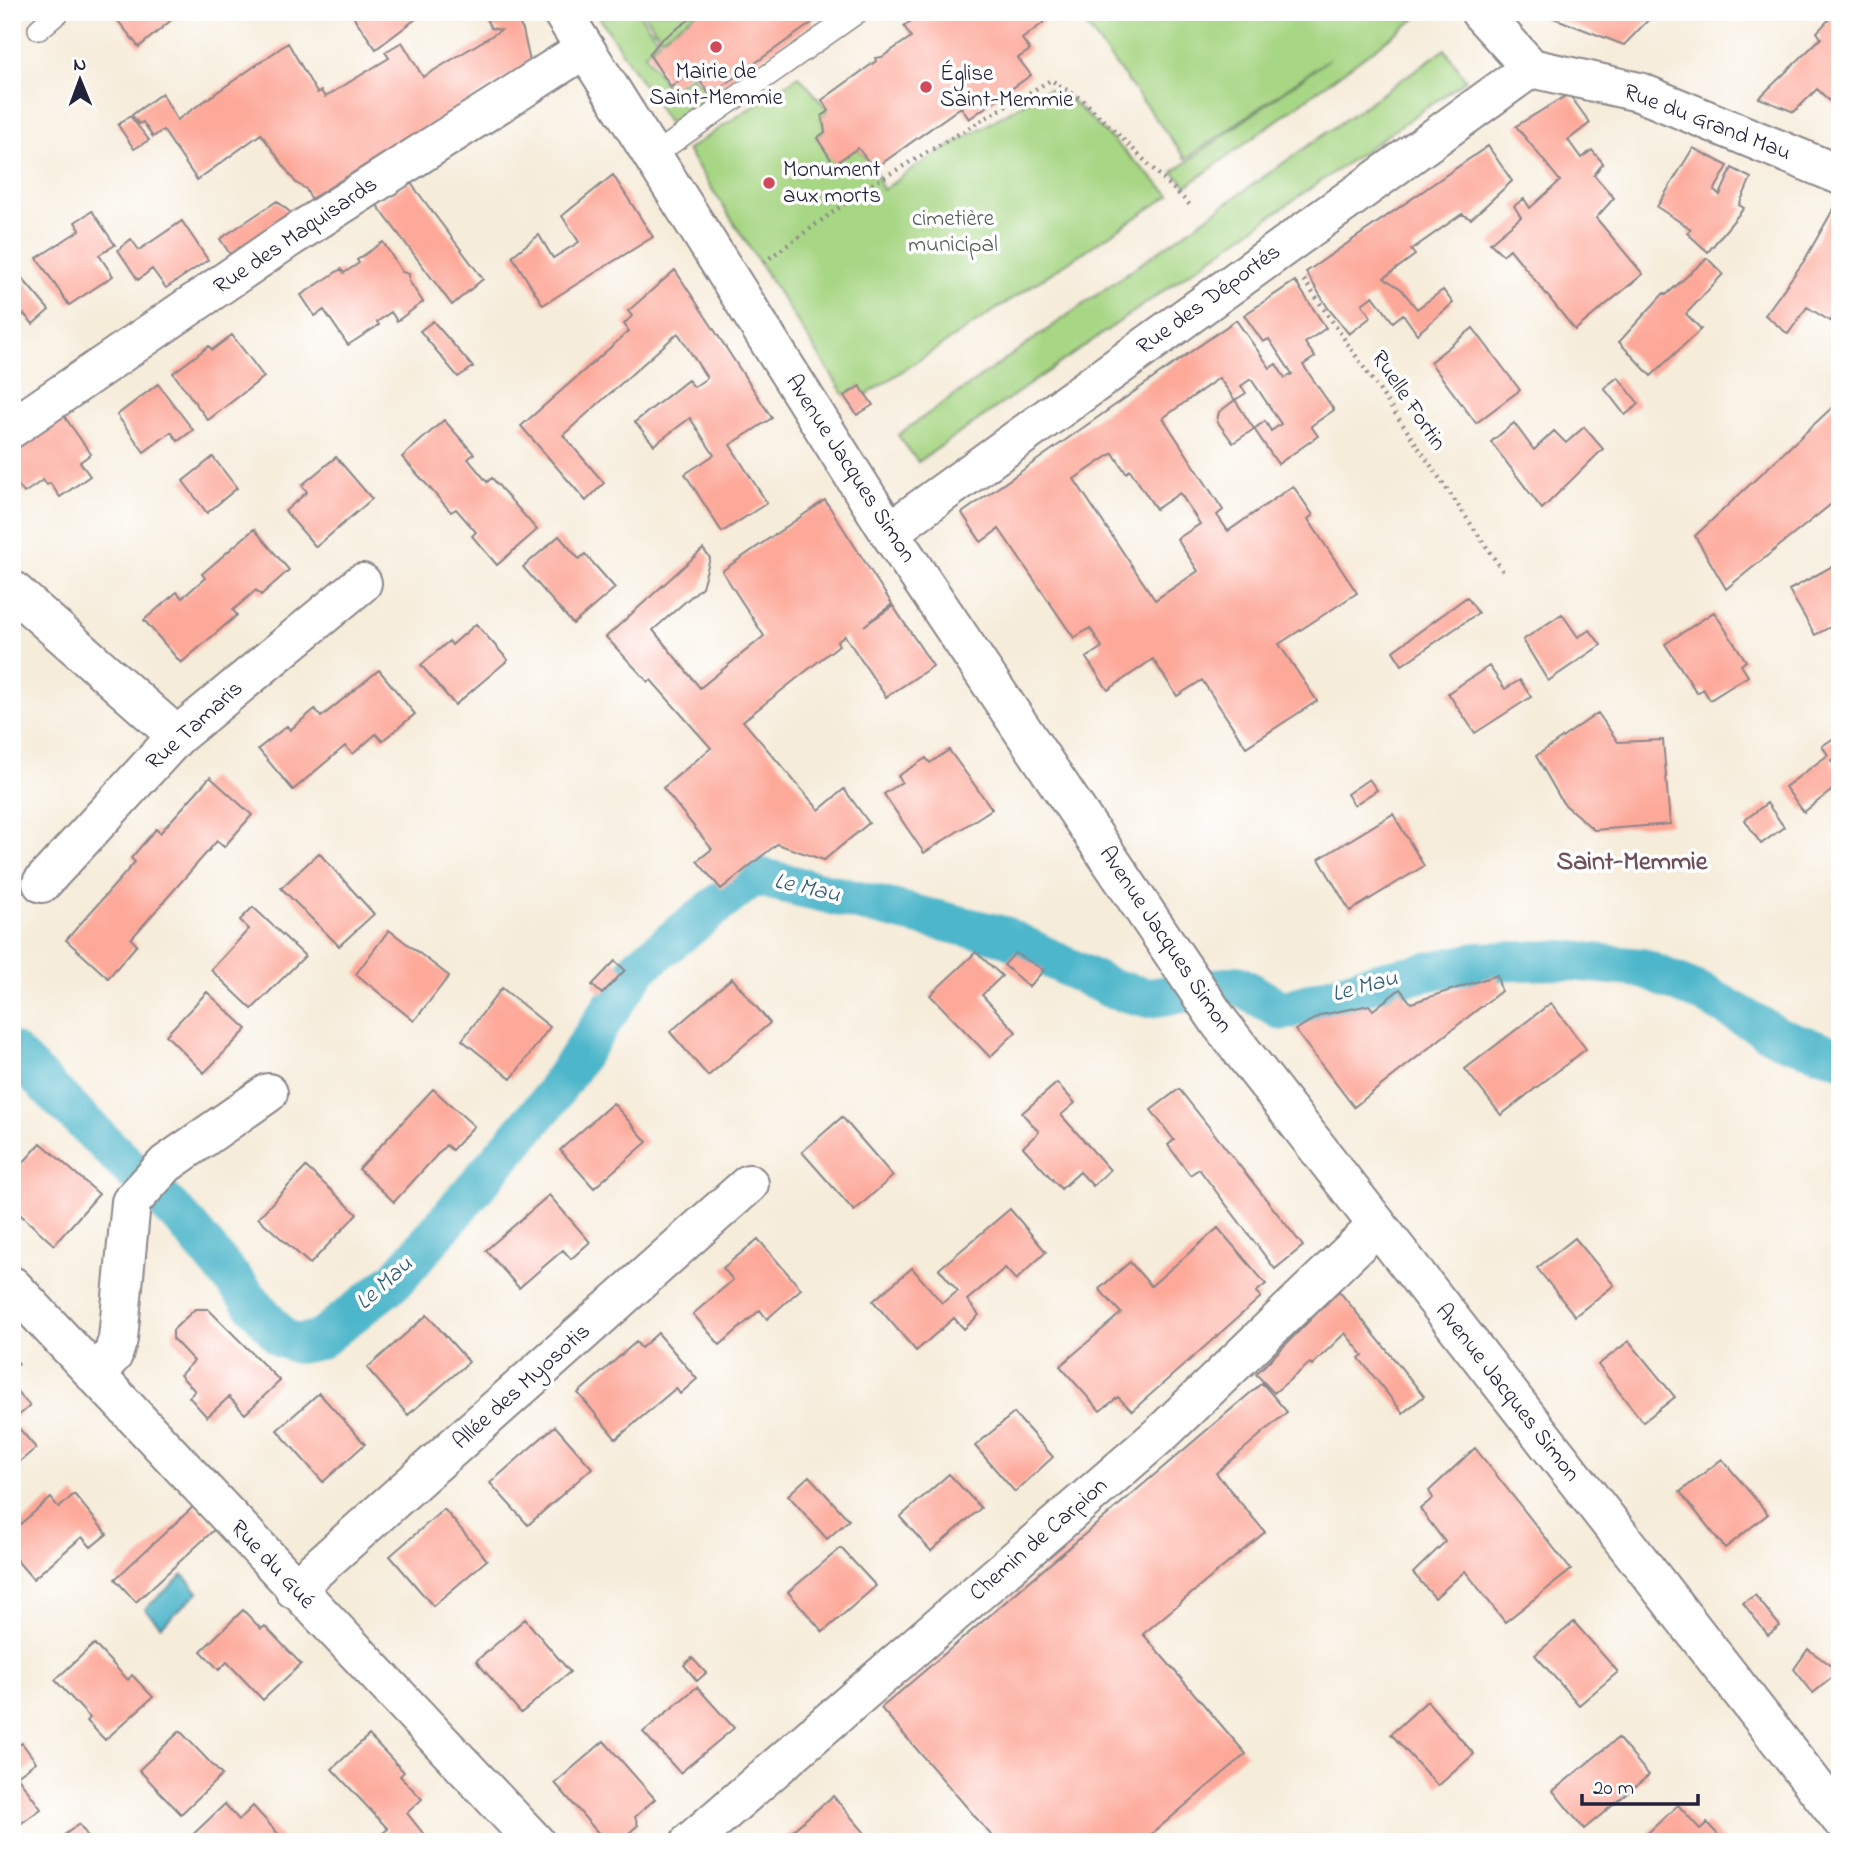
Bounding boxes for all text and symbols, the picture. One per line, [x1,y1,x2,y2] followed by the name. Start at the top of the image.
[708,39,724,55] marker: Mairie de Saint-Memmie
[46,46,116,116] north arrow
[73,52,87,79] text: N
[649,56,783,115] place label: Mairie de Saint-Memmie
[940,58,1074,117] place label: Église Saint-Memmie
[1618,76,1796,170] street label: Rue du Grand Mau
[918,79,934,95] marker: Église Saint-Memmie
[783,154,881,213] place label: Monument aux morts
[207,169,385,303] street label: Rue des Maquisards
[761,175,777,191] marker: Monument aux morts
[908,203,998,262] park label: cimetière municipal
[1130,236,1288,364] street label: Rue des Déportés
[1362,344,1454,458] street label: Ruelle Fortin
[777,368,923,570] street label: Avenue Jacques Simon
[139,673,251,779] street label: Rue Tamaris
[1090,840,1240,1040] street label: Avenue Jacques Simon
[1557,844,1709,882] district label: Saint-Memmie
[771,864,844,914] water label: Le Mau
[1328,961,1402,1013] water label: Le Mau
[348,1248,422,1319] water label: Le Mau
[1427,1297,1587,1489] street label: Avenue Jacques Simon
[446,1316,600,1459] street label: Allée des Myosotis
[962,1470,1116,1610] street label: Chemin de Carpion
[222,1513,323,1618] street label: Rue du Gué
[1582,1763,1698,1807] scale bar
[1593,1774,1634,1804] text: 20 m

